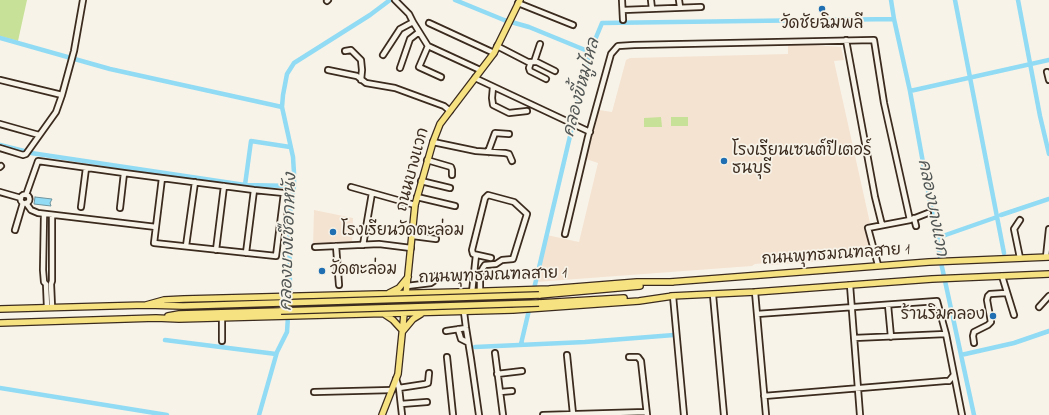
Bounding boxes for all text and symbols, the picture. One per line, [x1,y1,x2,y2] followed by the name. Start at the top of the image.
[817,4,827,14] marker: วัดชัยฉิมพลี
[781,15,863,35] place label: วัดชัยฉิมพลี
[560,37,606,139] water label: คลองขี้หมูไหล
[394,126,434,214] street label: ถนนบางแวก
[732,142,871,180] place label: โรงเรียนเซนต์ปีเตอร์ ธนบุรี
[719,156,729,166] marker: โรงเรียนเซนต์ปีเตอร์ ธนบุรี
[912,158,950,258] water label: คลองบางแวก
[277,173,303,311] water label: คลองบางเชือกหนัง
[341,222,464,242] place label: โรงเรียนวัดตะล่อม
[328,227,338,237] marker: โรงเรียนวัดตะล่อม
[761,241,911,271] street label: ถนนพุทธมณฑลสาย 1
[330,261,397,281] place label: วัดตะล่อม
[418,265,568,289] street label: ถนนพุทธมณฑลสาย 1
[317,266,327,276] marker: วัดตะล่อม
[901,306,985,326] place label: ร้านริมคลอง
[988,311,998,321] marker: ร้านริมคลอง

